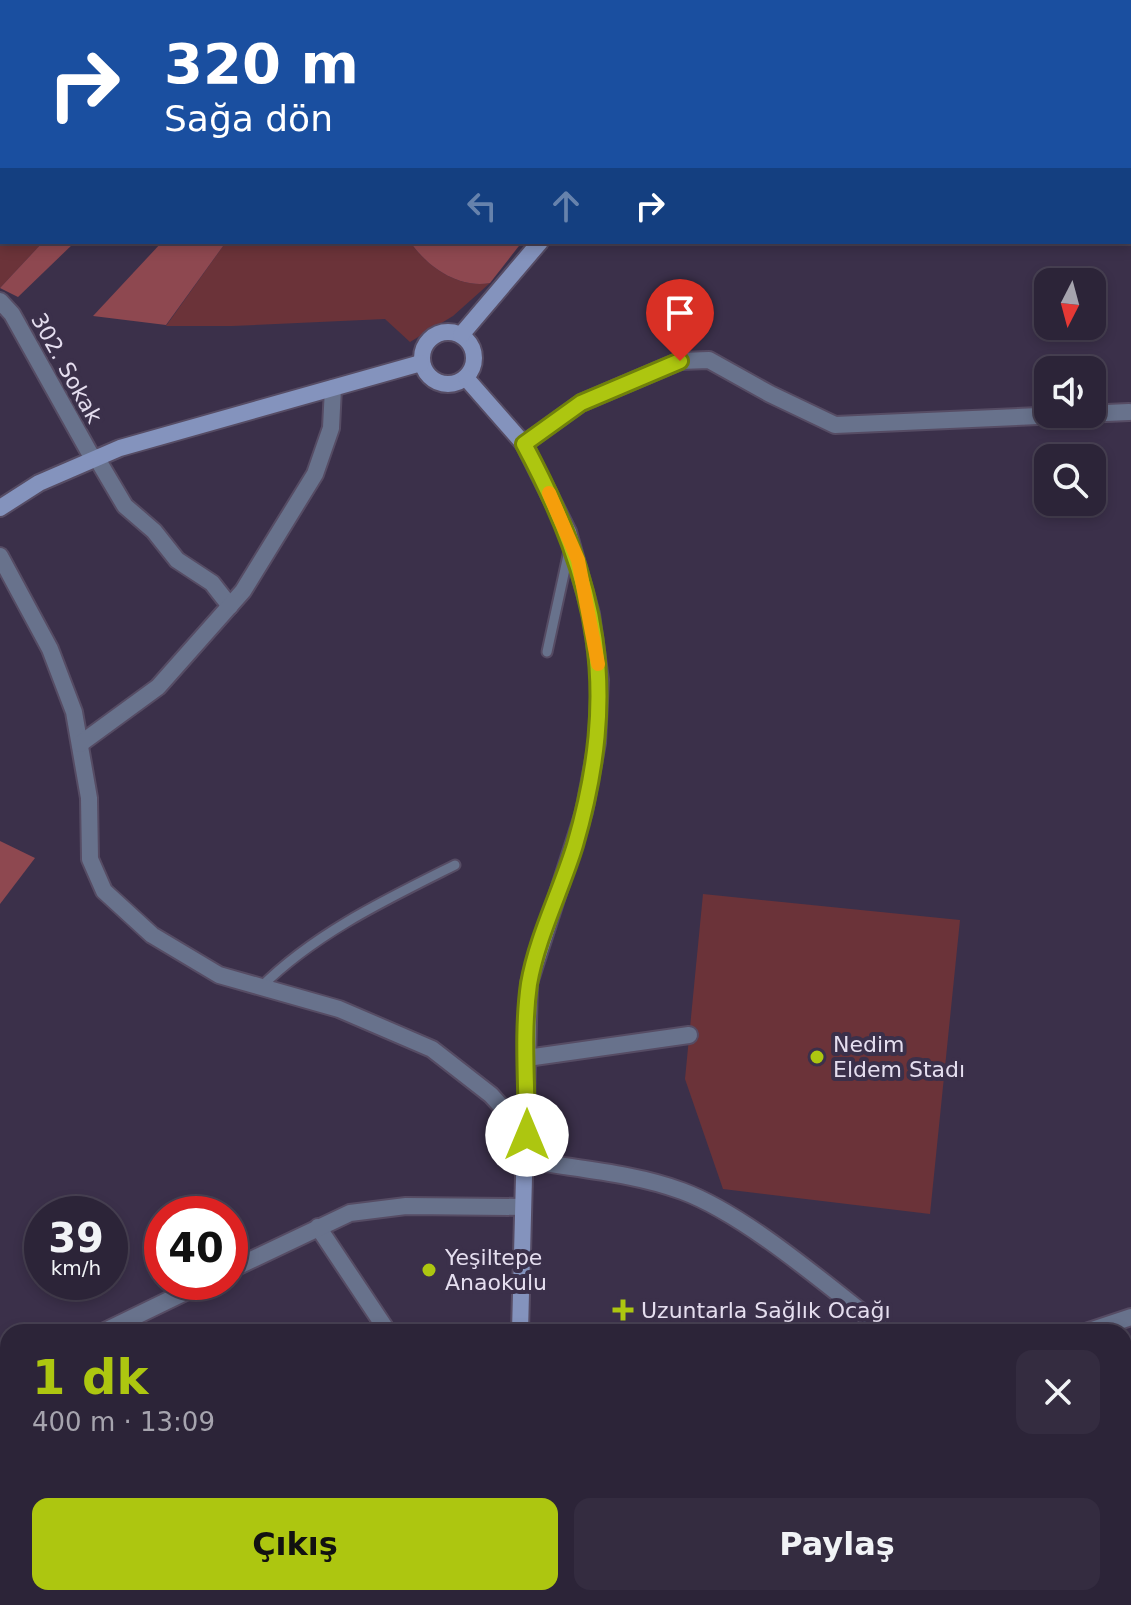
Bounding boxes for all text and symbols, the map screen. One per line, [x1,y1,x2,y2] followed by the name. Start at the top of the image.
[164,31,359,96] text: 320 m
[32,32,136,136] icon: right
[164,98,333,139] text: Sağa dön
[460,184,504,228] icon: left
[544,184,588,228] icon: ahead
[628,184,672,228] icon: right
[1034,268,1106,340] north arrow
[1034,268,1106,516] map controls
[646,279,714,361] pin
[658,291,702,335] icon: arrive
[26,309,107,428] street label: 302. Sokak
[1034,356,1106,428] button: sound
[1034,444,1106,516] button: search
[833,1032,965,1082] place label: Nedim Eldem Stadı
[808,1048,826,1066] marker: Nedim Eldem Stadı
[485,1093,569,1177] position arrow
[144,1196,248,1300] speed limit sign: 40
[48,1215,104,1261] text: 39
[444,1245,547,1295] place label: Yeşiltepe Anaokulu
[51,1256,101,1280] text: km/h
[420,1261,438,1279] marker: Yeşiltepe Anaokulu
[641,1298,891,1323] place label: Uzuntarla Sağlık Ocağı
[612,1299,634,1321] marker: Uzuntarla Sağlık Ocağı
[32,1349,148,1405] text: 1 dk
[1016,1350,1100,1434] button: close
[32,1407,215,1437] text: 400 m · 13:09
[32,1498,558,1590] button: Çıkış
[574,1498,1100,1590] button: Paylaş

